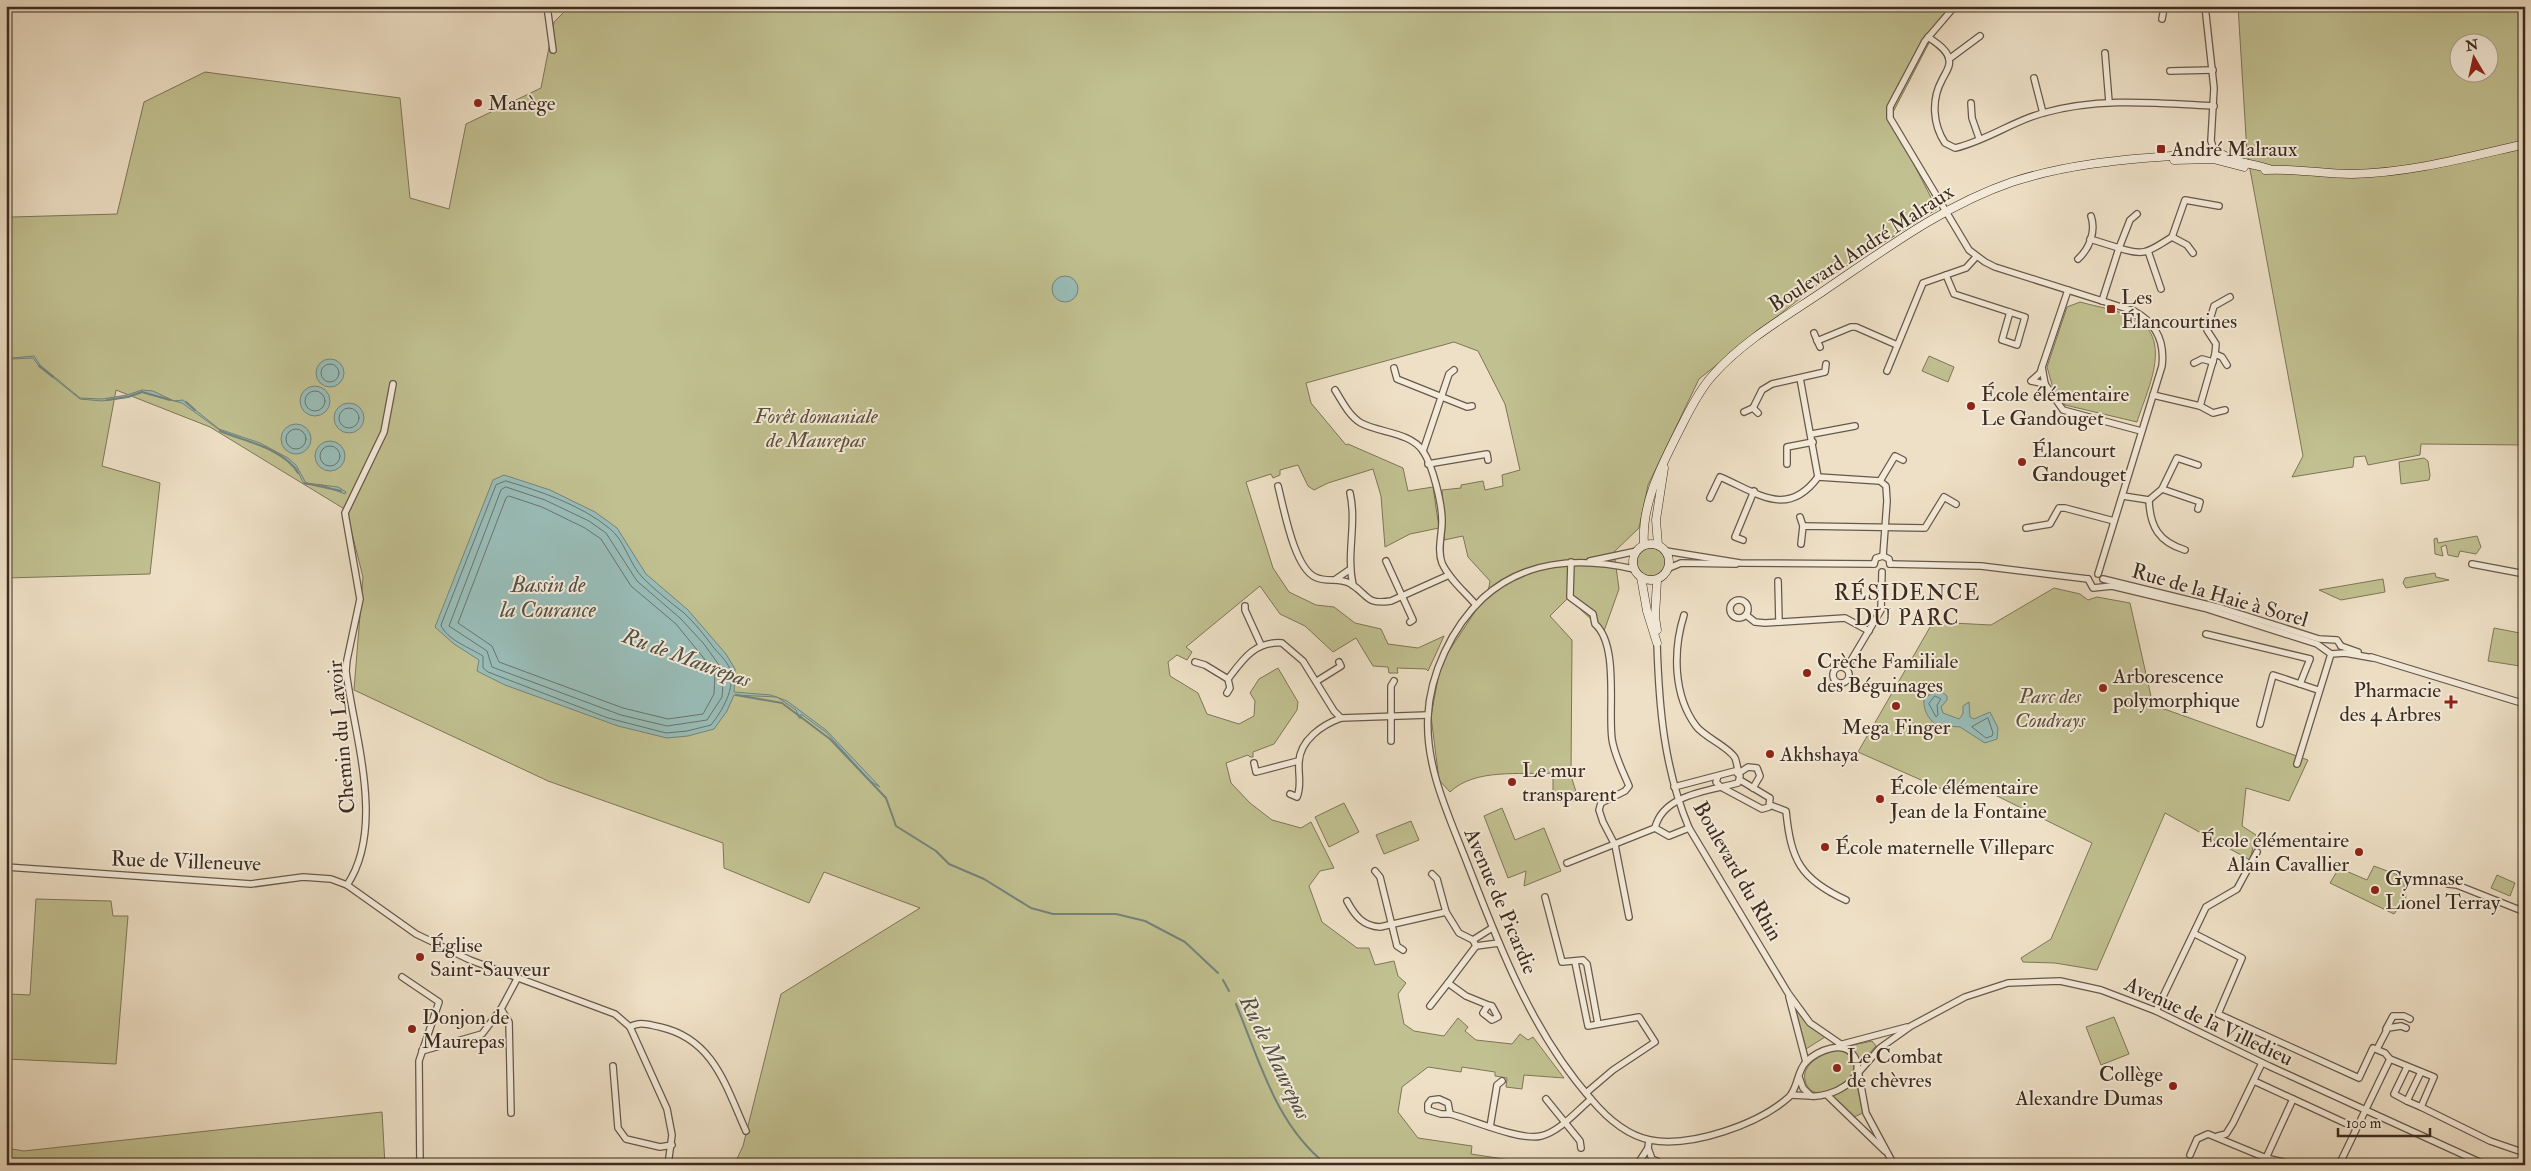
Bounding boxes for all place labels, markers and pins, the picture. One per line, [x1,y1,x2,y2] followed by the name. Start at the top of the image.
[488,90,556,117] place label: Manège
[472,97,484,109] marker: Manège
[2170,136,2298,163] place label: André Malraux
[2155,143,2167,155] marker: André Malraux
[2121,284,2237,335] place label: Les Élancourtines
[2105,303,2117,315] marker: Les Élancourtines
[1981,381,2129,432] place label: École élémentaire Le Gandouget
[1965,400,1977,412] marker: École élémentaire Le Gandouget
[2032,437,2126,488] place label: Élancourt Gandouget
[2016,456,2028,468] marker: Élancourt Gandouget
[1817,648,1958,699] place label: Crèche Familiale des Béguinages
[2112,663,2240,714] place label: Arborescence polymorphique
[1801,667,1813,679] marker: Crèche Familiale des Béguinages
[2339,677,2441,728] place label: Pharmacie des 4 Arbres
[2097,682,2109,694] marker: Arborescence polymorphique
[2445,696,2457,708] marker: Pharmacie des 4 Arbres
[1890,700,1902,712] marker: Mega Finger
[1842,714,1950,741] place label: Mega Finger
[1779,741,1859,768] place label: Akhshaya
[1764,748,1776,760] marker: Akhshaya
[1522,757,1617,808] place label: Le mur transparent
[1889,774,2047,825] place label: École élémentaire Jean de la Fontaine
[1506,776,1518,788] marker: Le mur transparent
[1874,793,1886,805] marker: École élémentaire Jean de la Fontaine
[2201,827,2349,878] place label: École élémentaire Alain Cavallier
[1835,834,2055,861] place label: École maternelle Villeparc
[1819,841,1831,853] marker: École maternelle Villeparc
[2353,846,2365,858] marker: École élémentaire Alain Cavallier
[2385,865,2501,916] place label: Gymnase Lionel Terray
[2369,884,2381,896] marker: Gymnase Lionel Terray
[430,932,550,983] place label: Église Saint-Sauveur
[414,951,426,963] marker: Église Saint-Sauveur
[422,1004,510,1055] place label: Donjon de Maurepas
[406,1023,418,1035] marker: Donjon de Maurepas
[1847,1043,1943,1094] place label: Le Combat de chèvres
[2014,1061,2163,1112] place label: Collège Alexandre Dumas
[1831,1062,1843,1074] marker: Le Combat de chèvres
[2167,1080,2179,1092] marker: Collège Alexandre Dumas

